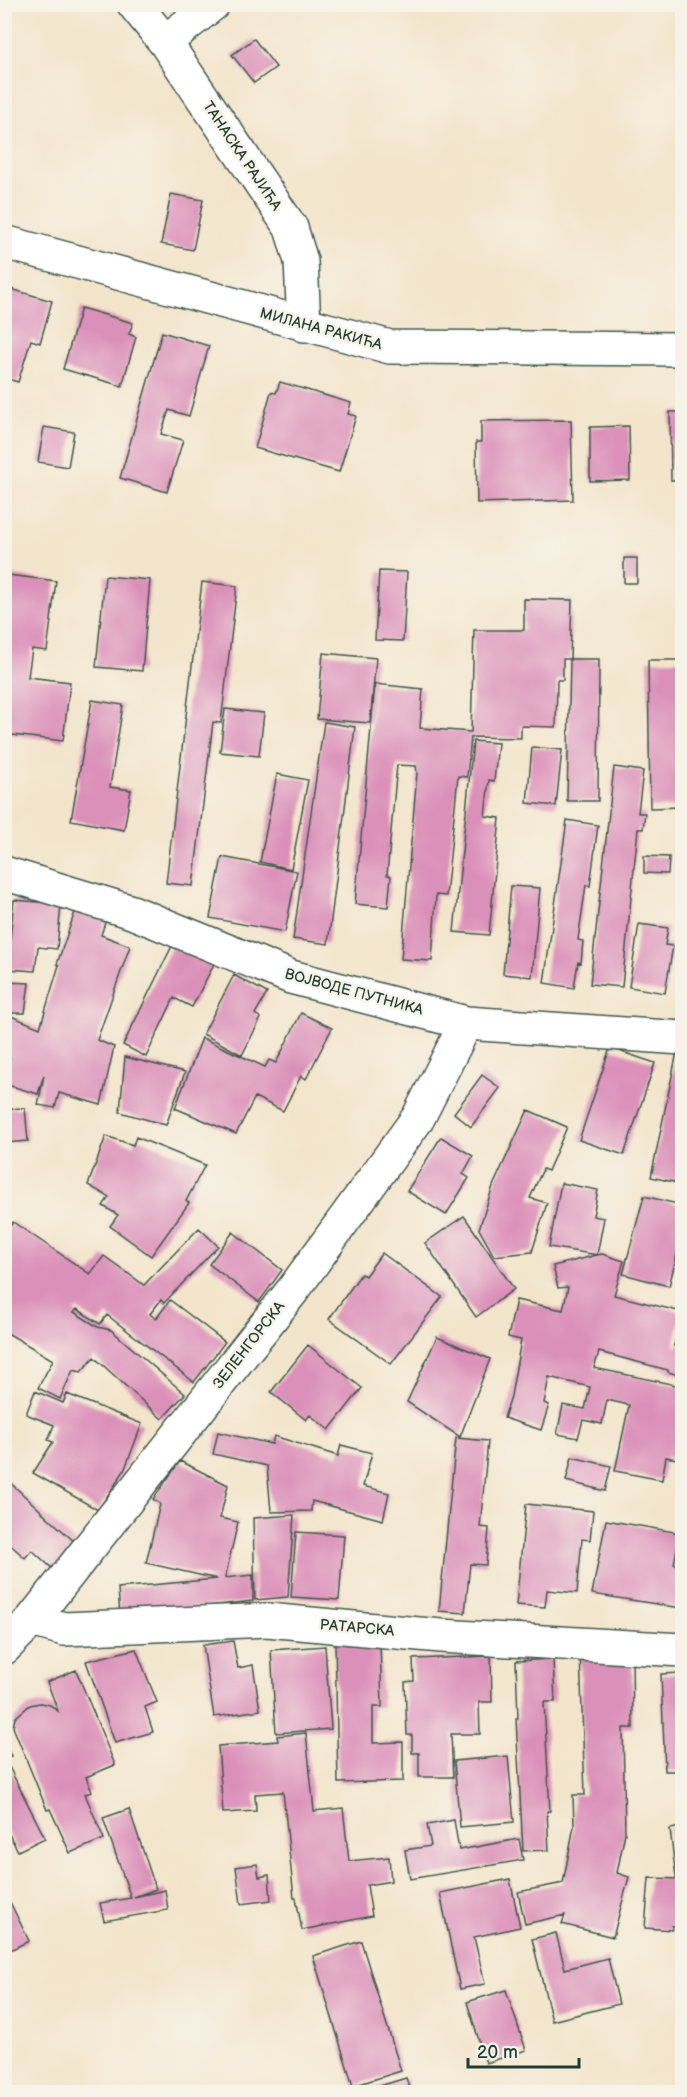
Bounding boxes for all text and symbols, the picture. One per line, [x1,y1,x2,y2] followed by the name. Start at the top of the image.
[198,98,286,215] street label: ТАНАСКА РАЈИЋА
[258,304,385,355] street label: МИЛАНА РАКИЋА
[283,964,426,1020] street label: ВОЈВОДЕ ПУТНИКА
[209,1297,290,1392] street label: ЗЕЛЕНГОРСКА
[319,1615,396,1641] street label: РАТАРСКА
[468,2031,579,2069] scale bar
[477,2042,518,2063] text: 20 m

